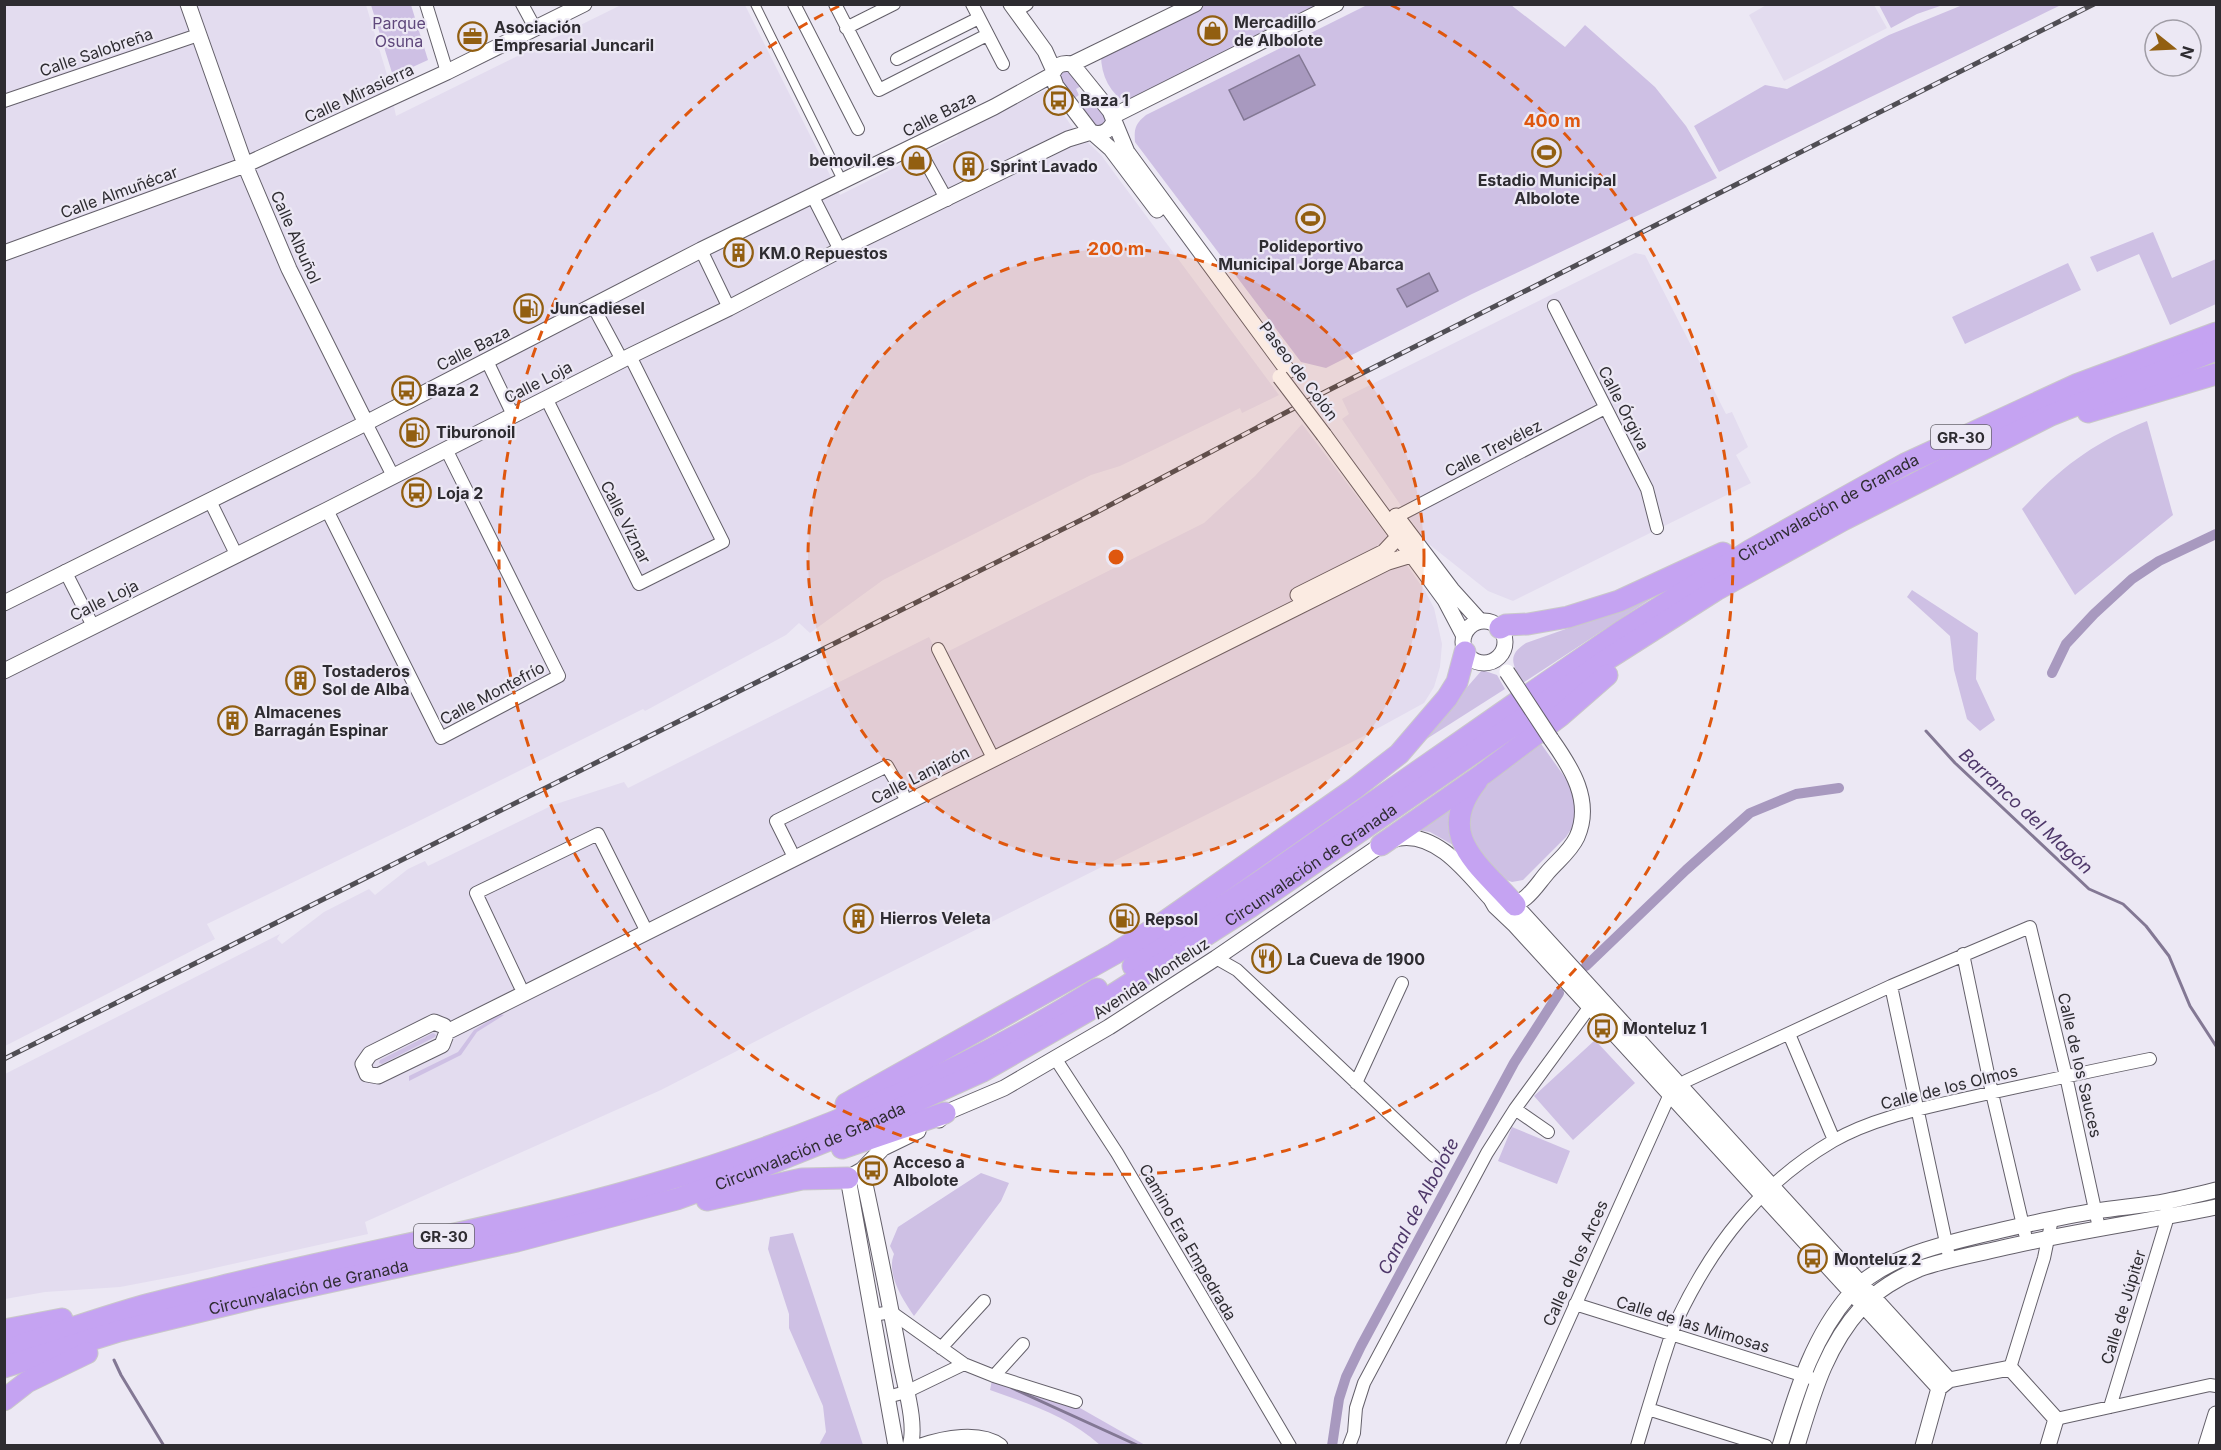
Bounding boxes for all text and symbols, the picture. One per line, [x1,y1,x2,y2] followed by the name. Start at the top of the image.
[1234,12,1323,50] place label: Mercadillo de Albolote
[372,13,426,51] park label: Parque Osuna
[1197,15,1229,47] shop icon: Mercadillo de Albolote
[494,17,654,55] place label: Asociación Empresarial Juncaril
[2143,18,2203,78] north arrow
[457,20,489,52] office icon: Asociación Empresarial Juncaril
[37,23,155,81] street label: Calle Salobreña
[2176,44,2199,62] text: N
[301,59,417,127] street label: Calle Mirasierra
[1043,84,1075,116] bus stop icon: Baza 1
[899,87,979,141] street label: Calle Baza
[1080,90,1129,110] place label: Baza 1
[1523,110,1581,131] text: 400 m
[1531,136,1563,168] sports icon: Estadio Municipal Albolote
[900,144,932,176] shop icon: bemovil.es
[809,150,895,170] place label: bemovil.es
[953,150,985,182] building icon: Sprint Lavado
[990,156,1098,176] place label: Sprint Lavado
[57,161,181,223] street label: Calle Almuñécar
[1478,170,1616,208] place label: Estadio Municipal Albolote
[267,188,325,286] street label: Calle Albuñol
[1295,202,1327,234] sports icon: Polideportivo Municipal Jorge Abarca
[1218,236,1404,274] place label: Polideportivo Municipal Jorge Abarca
[722,237,754,269] building icon: KM.0 Repuestos
[1088,238,1144,259] text: 200 m
[759,243,888,263] place label: KM.0 Repuestos
[513,292,545,324] fuel station icon: Juncadiesel
[550,298,645,318] place label: Juncadiesel
[1255,318,1343,424] street label: Paseo de Colón
[433,321,513,375] street label: Calle Baza
[501,356,575,408] street label: Calle Loja
[1594,363,1654,453] street label: Calle Órgiva
[390,374,422,406] bus stop icon: Baza 2
[427,380,479,400] place label: Baza 2
[1441,415,1545,481] street label: Calle Trevélez
[399,416,431,448] fuel station icon: Tiburonoil
[436,422,515,442] place label: Tiburonoil
[1931,425,1991,449] road number: GR-30
[1734,449,1922,566] street label: Circunvalación de Granada
[400,477,432,509] bus stop icon: Loja 2
[597,477,655,567] street label: Calle Víznar
[437,483,483,503] place label: Loja 2
[1106,547,1126,567] centre of rings
[66,575,142,625] street label: Calle Loja
[436,657,548,729] street label: Calle Montefrío
[322,661,410,699] place label: Tostaderos Sol de Alba
[285,664,317,696] building icon: Tostaderos Sol de Alba
[254,702,389,740] place label: Almacenes Barragán Espinar
[217,705,249,737] building icon: Almacenes Barragán Espinar
[868,742,972,808] street label: Calle Lanjarón
[1955,744,2097,878] water label: Barranco del Magón
[1221,799,1400,931] street label: Circunvalación de Granada
[843,902,875,934] building icon: Hierros Veleta
[1108,903,1140,935] fuel station icon: Repsol
[880,908,991,928] place label: Hierros Veleta
[1145,909,1198,929] place label: Repsol
[1089,933,1213,1023] street label: Avenida Monteluz
[1250,943,1282,975] restaurant icon: La Cueva de 1900
[1287,949,1425,969] place label: La Cueva de 1900
[2054,991,2106,1139] street label: Calle de los Sauces
[1586,1012,1618,1044] bus stop icon: Monteluz 1
[1623,1018,1707,1038] place label: Monteluz 1
[1878,1060,2020,1114] street label: Calle de los Olmos
[712,1098,908,1194] street label: Circunvalación de Granada
[1373,1134,1463,1278] water label: Canal de Albolote
[893,1152,965,1190] place label: Acceso a Albolote
[856,1155,888,1187] bus stop icon: Acceso a Albolote
[1135,1160,1241,1324] street label: Camino Era Empedrada
[1538,1197,1612,1329] street label: Calle de los Arces
[414,1224,474,1248] road number: GR-30
[1797,1243,1829,1275] bus stop icon: Monteluz 2
[2096,1247,2150,1367] street label: Calle de Júpiter
[1834,1249,1921,1269] place label: Monteluz 2
[206,1255,410,1319] street label: Circunvalación de Granada
[1614,1291,1772,1357] street label: Calle de las Mimosas

